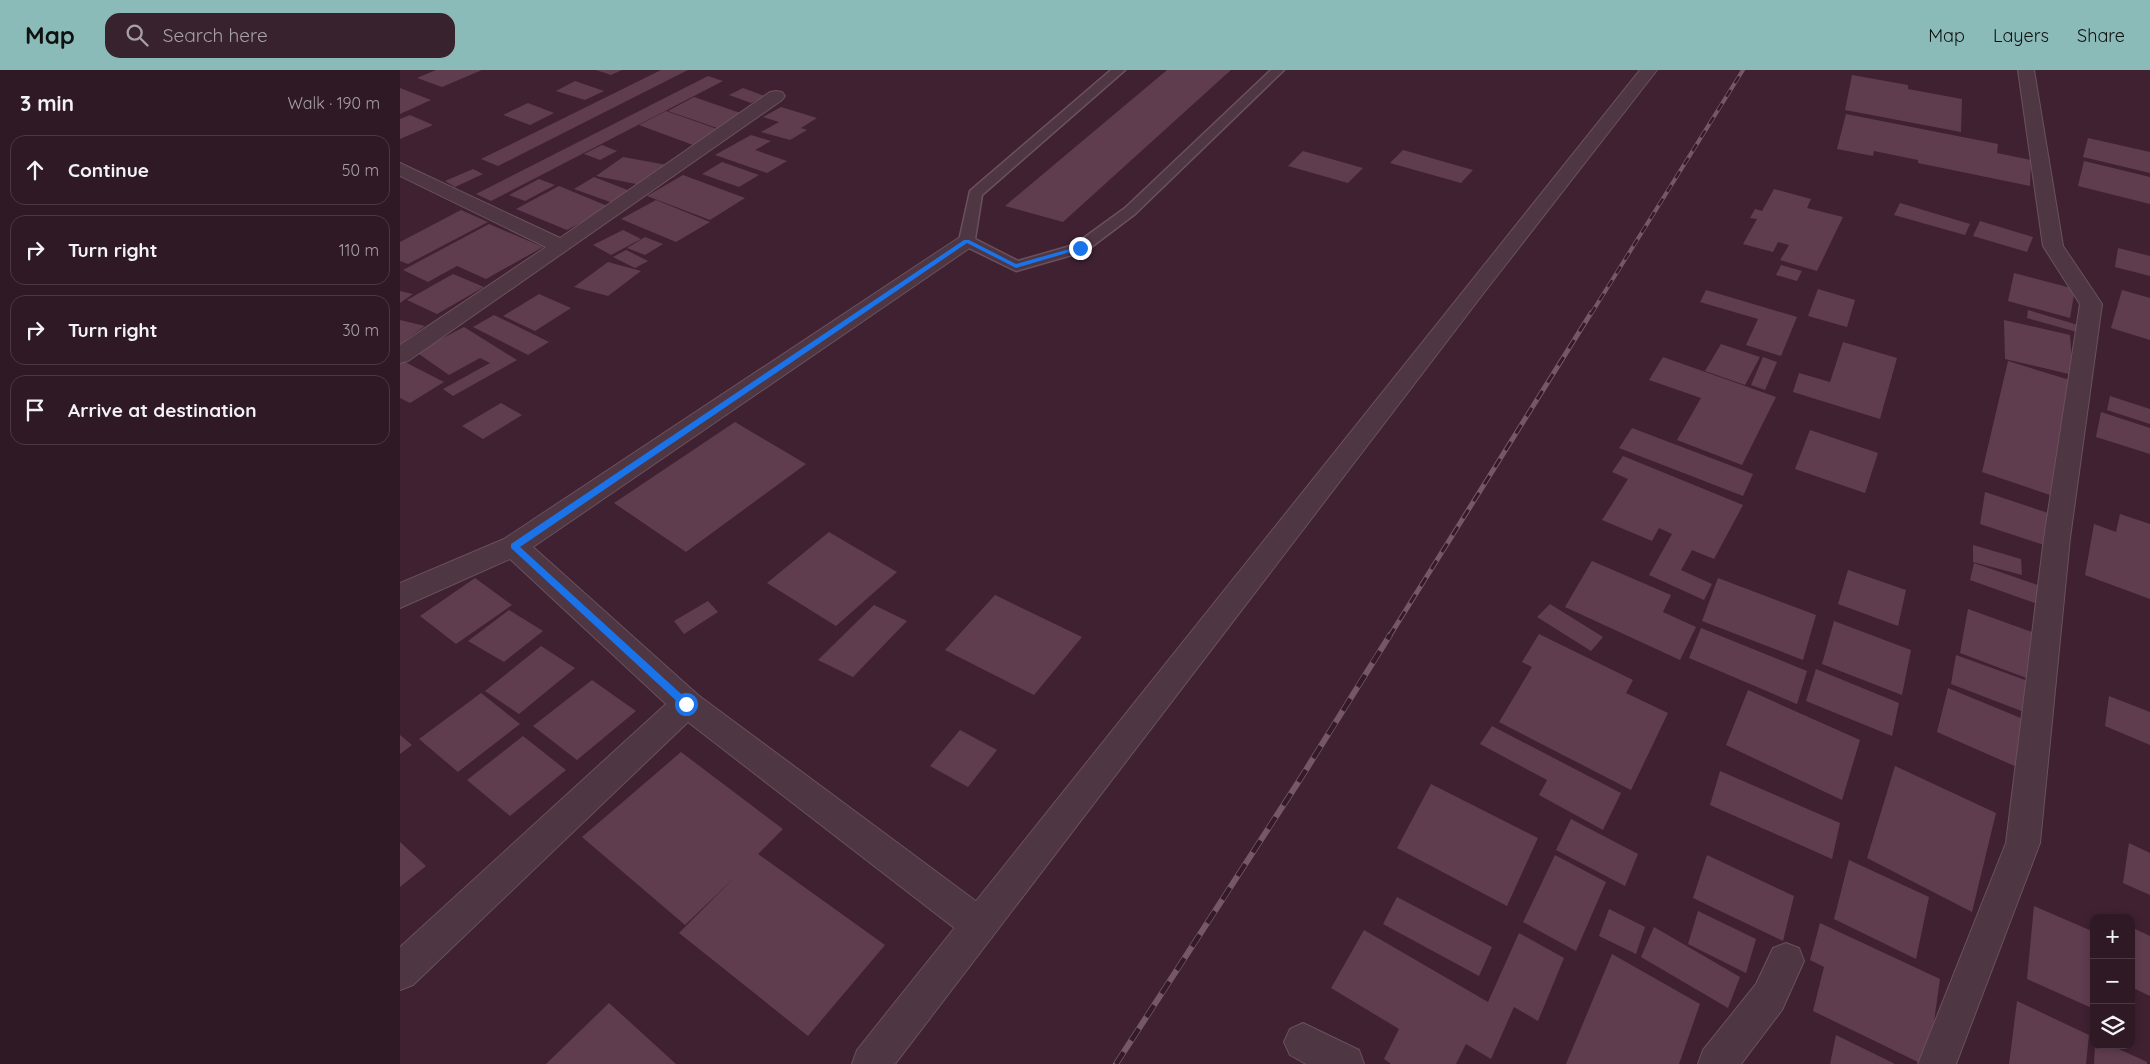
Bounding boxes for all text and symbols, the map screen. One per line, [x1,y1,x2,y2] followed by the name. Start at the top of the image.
[105,13,455,58] search box
[25,20,75,50] text: Map
[123,21,151,49] icon: search
[163,23,268,47] text: Search here
[1928,24,1965,47] text: Map
[1993,24,2049,47] text: Layers
[2077,24,2125,47] text: Share
[20,90,74,116] text: 3 min
[288,93,380,113] text: Walk · 190 m
[21,156,49,184] icon: ahead
[68,158,149,182] text: Continue
[342,160,379,180] text: 50 m
[21,236,49,264] icon: right
[1069,237,1092,260] route end
[68,238,157,262] text: Turn right
[339,240,379,260] text: 110 m
[21,316,49,344] icon: right
[68,318,157,342] text: Turn right
[342,320,379,340] text: 30 m
[21,396,49,424] icon: arrive
[68,398,257,422] text: Arrive at destination
[675,693,698,716] route start
[2090,914,2135,1049] map controls
[2090,914,2135,959] button: +
[2090,959,2135,1004] button: −
[2090,1004,2135,1049] button: layers

